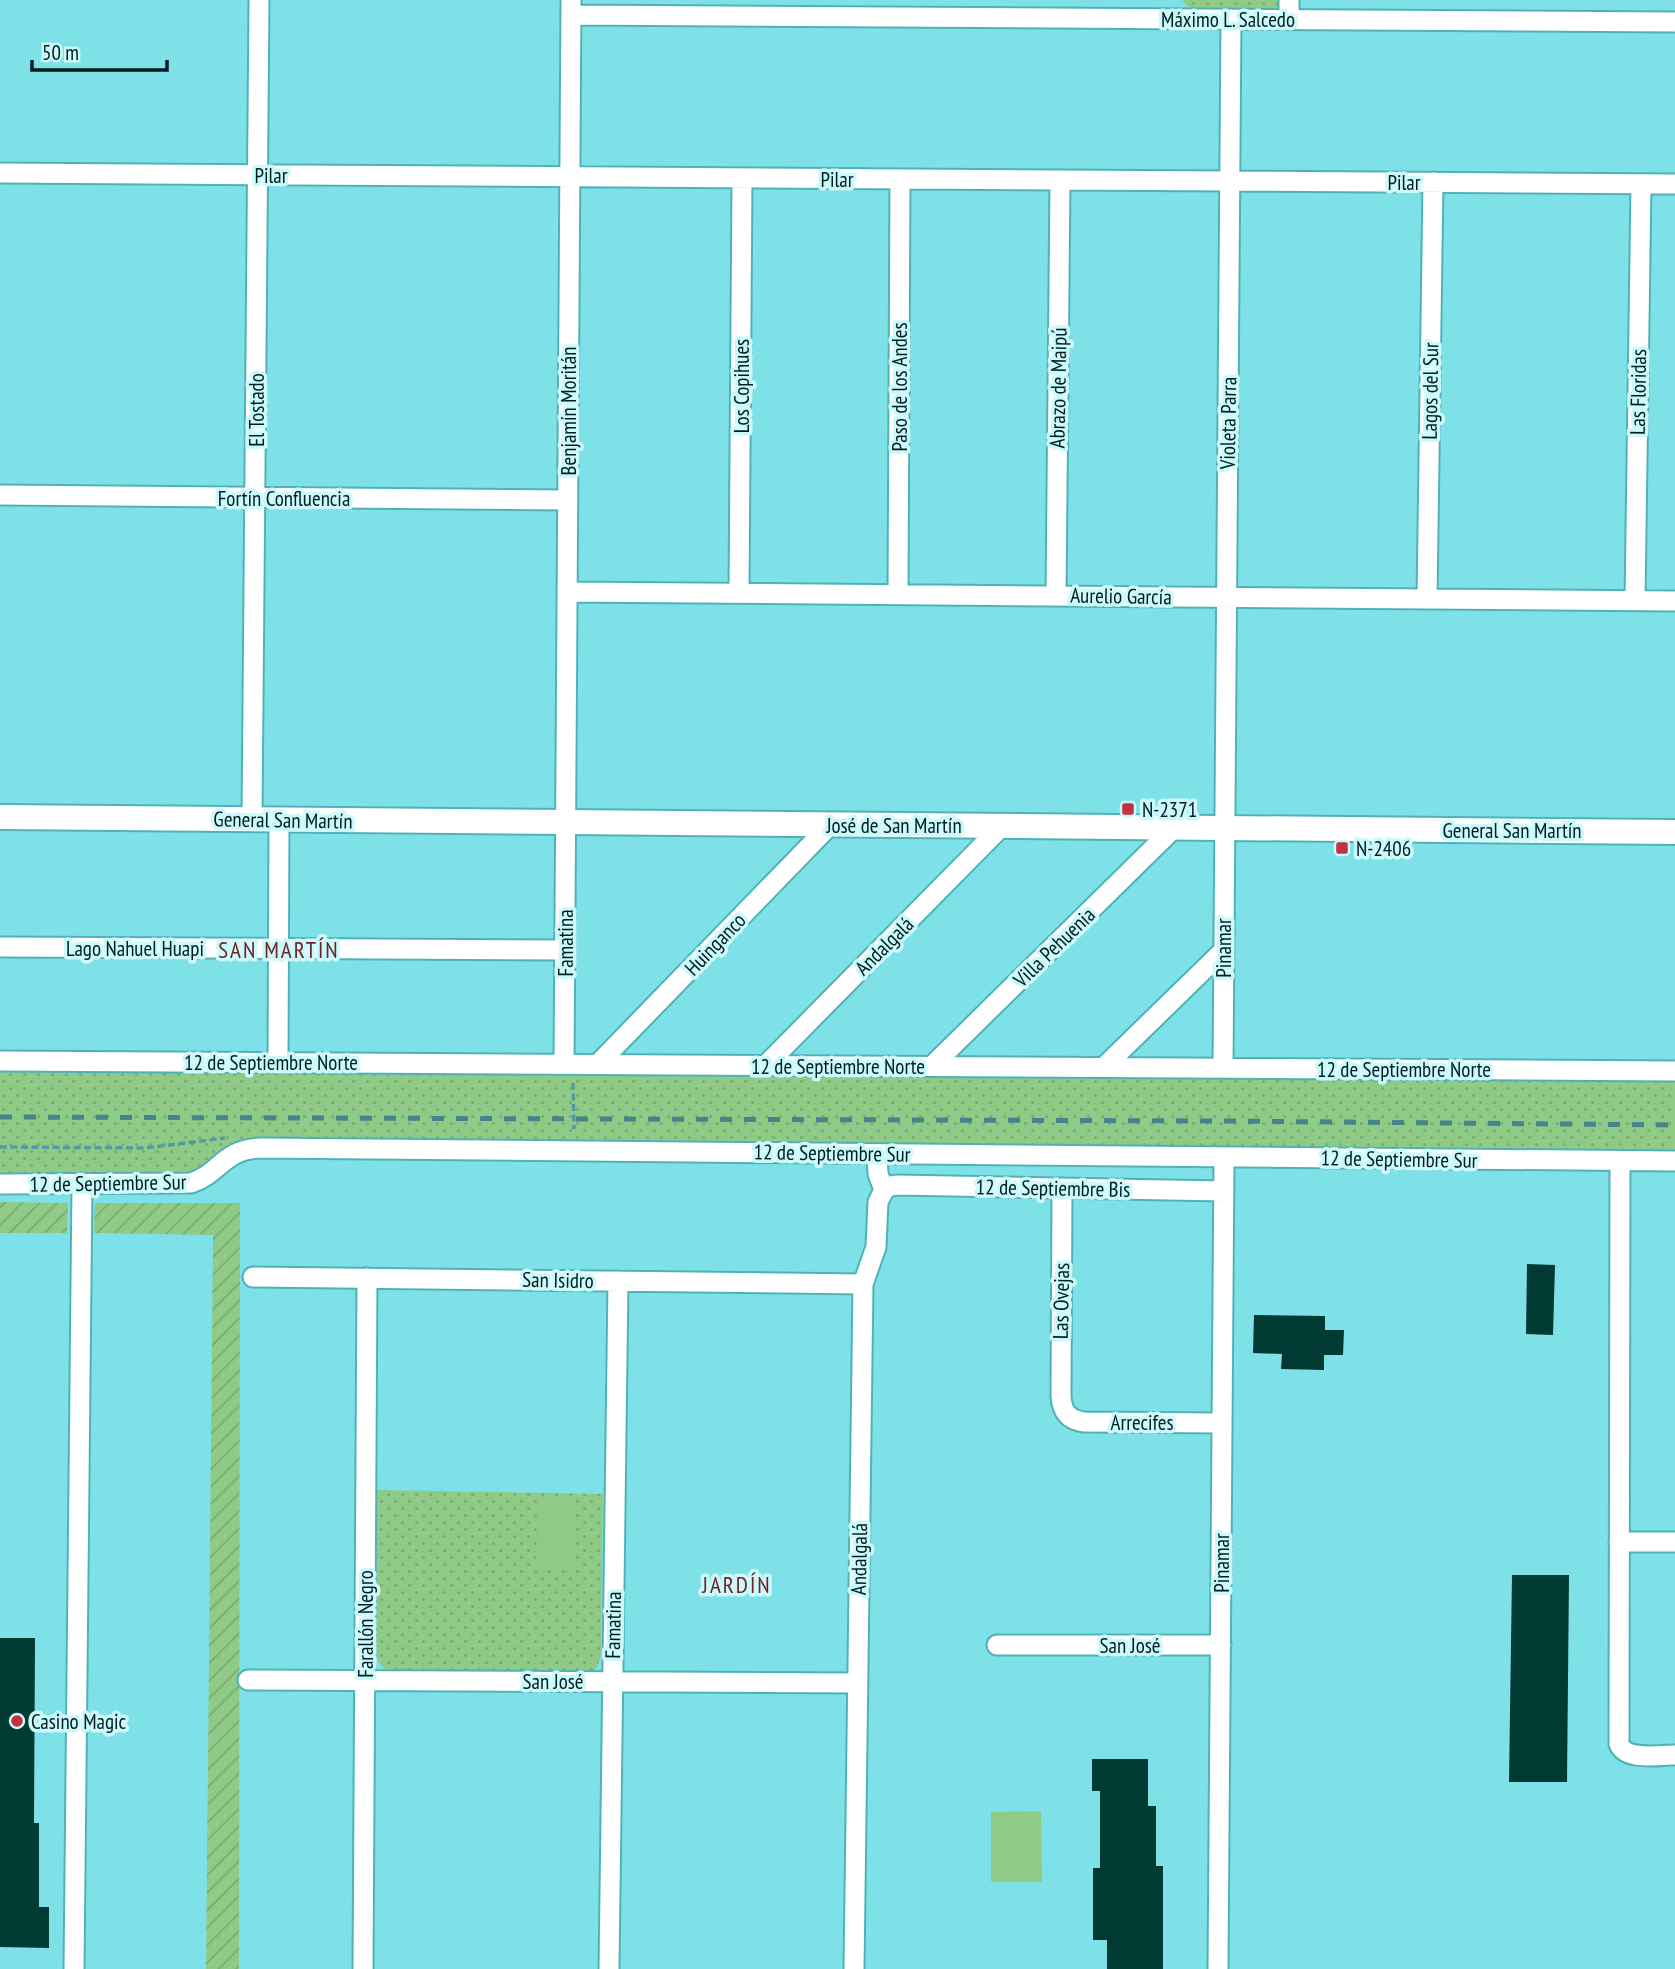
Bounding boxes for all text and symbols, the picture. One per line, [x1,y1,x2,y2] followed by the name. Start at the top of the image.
[1161,6,1295,33] street label: Máximo L. Salcedo
[32,28,166,72] scale bar
[42,39,79,66] text: 50 m
[254,162,288,189] street label: Pilar
[820,166,854,193] street label: Pilar
[1387,169,1421,196] street label: Pilar
[886,322,913,452] street label: Paso de los Andes
[1043,327,1073,449] street label: Abrazo de Maipú
[728,339,755,433] street label: Los Copihues
[1416,342,1444,440] street label: Lagos del Sur
[555,347,582,475] street label: Benjamín Moritán
[1624,349,1652,435] street label: Las Floridas
[243,373,270,447] street label: El Tostado
[1214,376,1242,471] street label: Violeta Parra
[218,485,350,512] street label: Fortín Confluencia
[1070,582,1172,610] street label: Aurelio García
[1142,796,1197,823] place label: N-2371
[1120,801,1136,817] marker: N-2371
[213,805,353,835] street label: General San Martín
[825,812,962,839] street label: José de San Martín
[1442,817,1582,844] street label: General San Martín
[1356,835,1411,862] place label: N-2406
[1334,840,1350,856] marker: N-2406
[1007,901,1101,993] street label: Villa Pehuenia
[679,907,751,981] street label: Huinganco
[552,909,579,977] street label: Famatina
[849,911,919,981] street label: Andalgalá
[1210,918,1237,978] street label: Pinamar
[66,935,204,962] street label: Lago Nahuel Huapi
[218,935,340,964] district label: SAN MARTÍN
[184,1049,358,1076] street label: 12 de Septiembre Norte
[751,1053,925,1080] street label: 12 de Septiembre Norte
[1317,1056,1491,1083] street label: 12 de Septiembre Norte
[753,1138,911,1168] street label: 12 de Septiembre Sur
[1320,1144,1478,1174] street label: 12 de Septiembre Sur
[29,1168,187,1198] street label: 12 de Septiembre Sur
[975,1173,1131,1203] street label: 12 de Septiembre Bis
[1047,1263,1075,1339] street label: Las Ovejas
[522,1266,594,1294] street label: San Isidro
[1111,1409,1173,1436] street label: Arrecifes
[845,1523,873,1595] street label: Andalgalá
[1208,1533,1235,1593] street label: Pinamar
[352,1570,379,1678] street label: Farallón Negro
[701,1570,772,1599] district label: JARDÍN
[599,1591,627,1659] street label: Famatina
[1100,1632,1160,1659] street label: San José
[523,1668,583,1695] street label: San José
[31,1708,127,1735] place label: Casino Magic
[9,1713,25,1729] marker: Casino Magic

